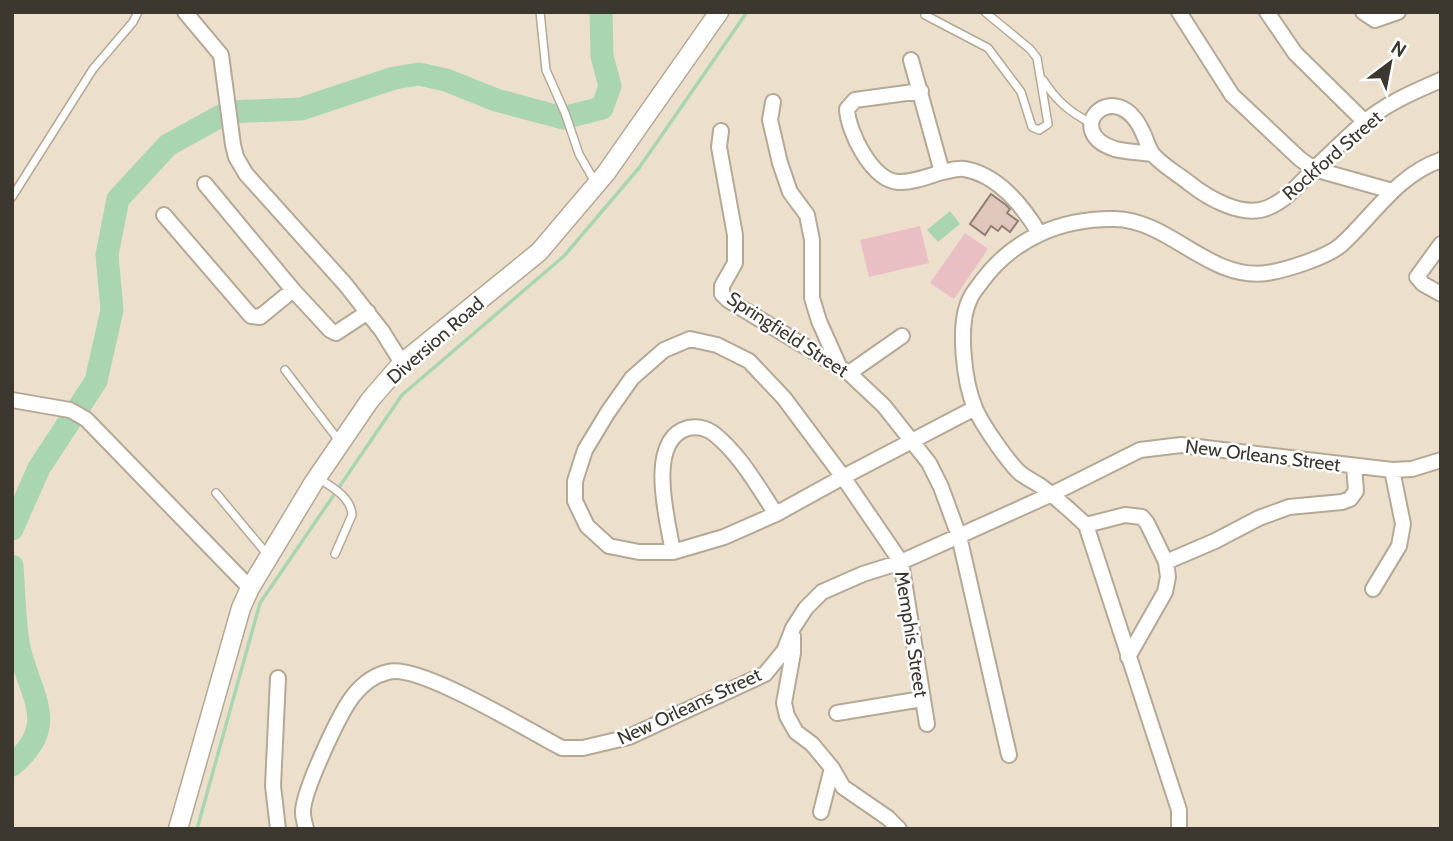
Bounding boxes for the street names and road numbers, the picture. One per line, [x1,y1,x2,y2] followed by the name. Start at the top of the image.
[1278,105,1387,205] street label: Rockford Street
[723,287,853,382] street label: Springfield Street
[382,292,489,389] street label: Diversion Road
[1184,435,1342,477] street label: New Orleans Street
[890,569,933,699] street label: Memphis Street
[614,663,765,750] street label: New Orleans Street

